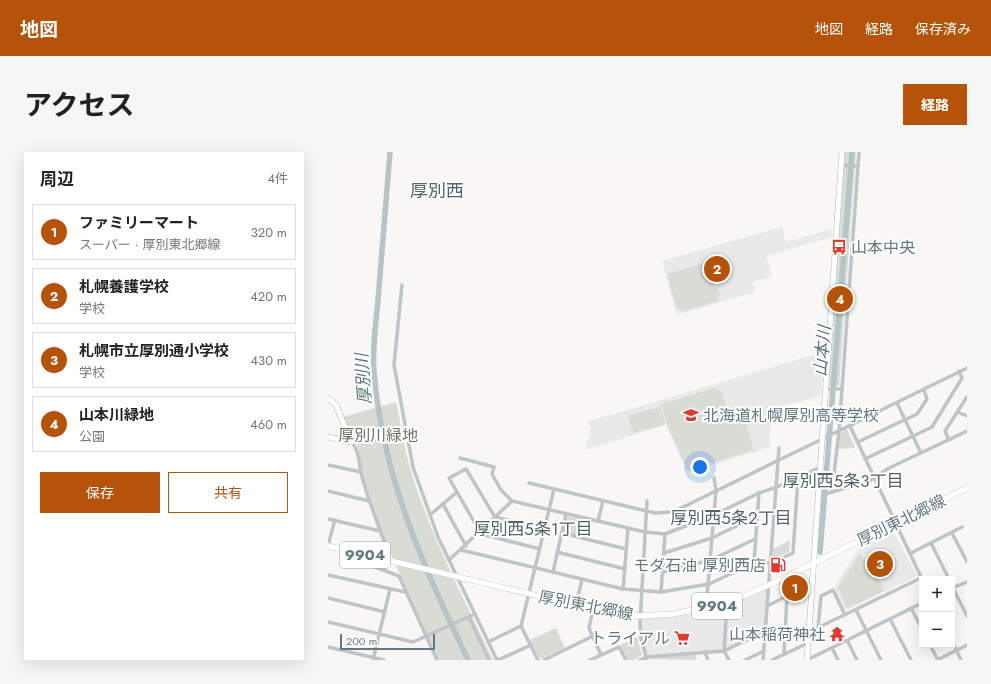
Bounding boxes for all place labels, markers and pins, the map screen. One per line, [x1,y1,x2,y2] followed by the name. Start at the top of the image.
[851,236,915,259] place label: 山本中央
[830,238,848,256] bus stop icon: 山本中央
[704,254,730,284] pin: 2
[827,284,853,314] pin: 4
[703,404,879,427] place label: 北海道札幌厚別高等学校
[682,406,700,424] school or university icon: 北海道札幌厚別高等学校
[867,549,893,579] pin: 3
[633,554,766,577] place label: モダ石油 厚別西店
[769,556,787,574] fuel station icon: モダ石油 厚別西店
[782,573,808,603] pin: 1
[729,623,825,646] place label: 山本稲荷神社
[828,625,846,643] temple icon: 山本稲荷神社
[590,627,670,650] place label: トライアル
[673,629,691,647] supermarket icon: トライアル

